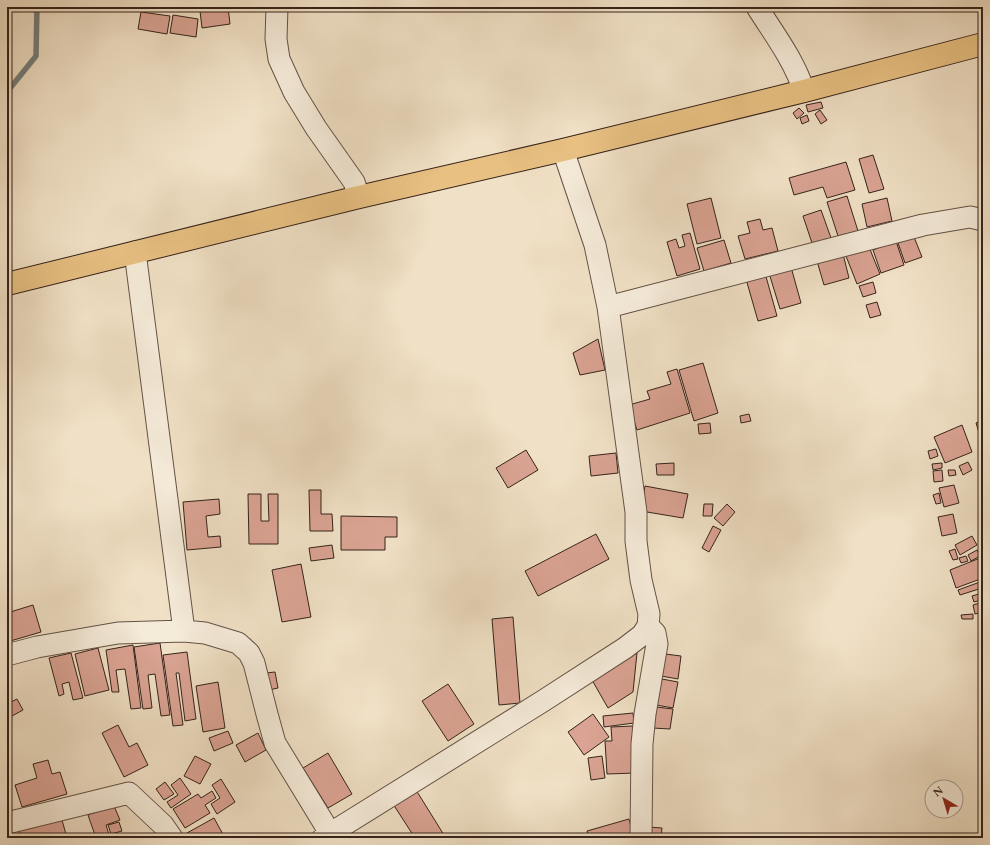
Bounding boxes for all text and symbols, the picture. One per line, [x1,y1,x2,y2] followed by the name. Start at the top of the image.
[924,779,964,819] north arrow
[930,783,946,799] text: N

